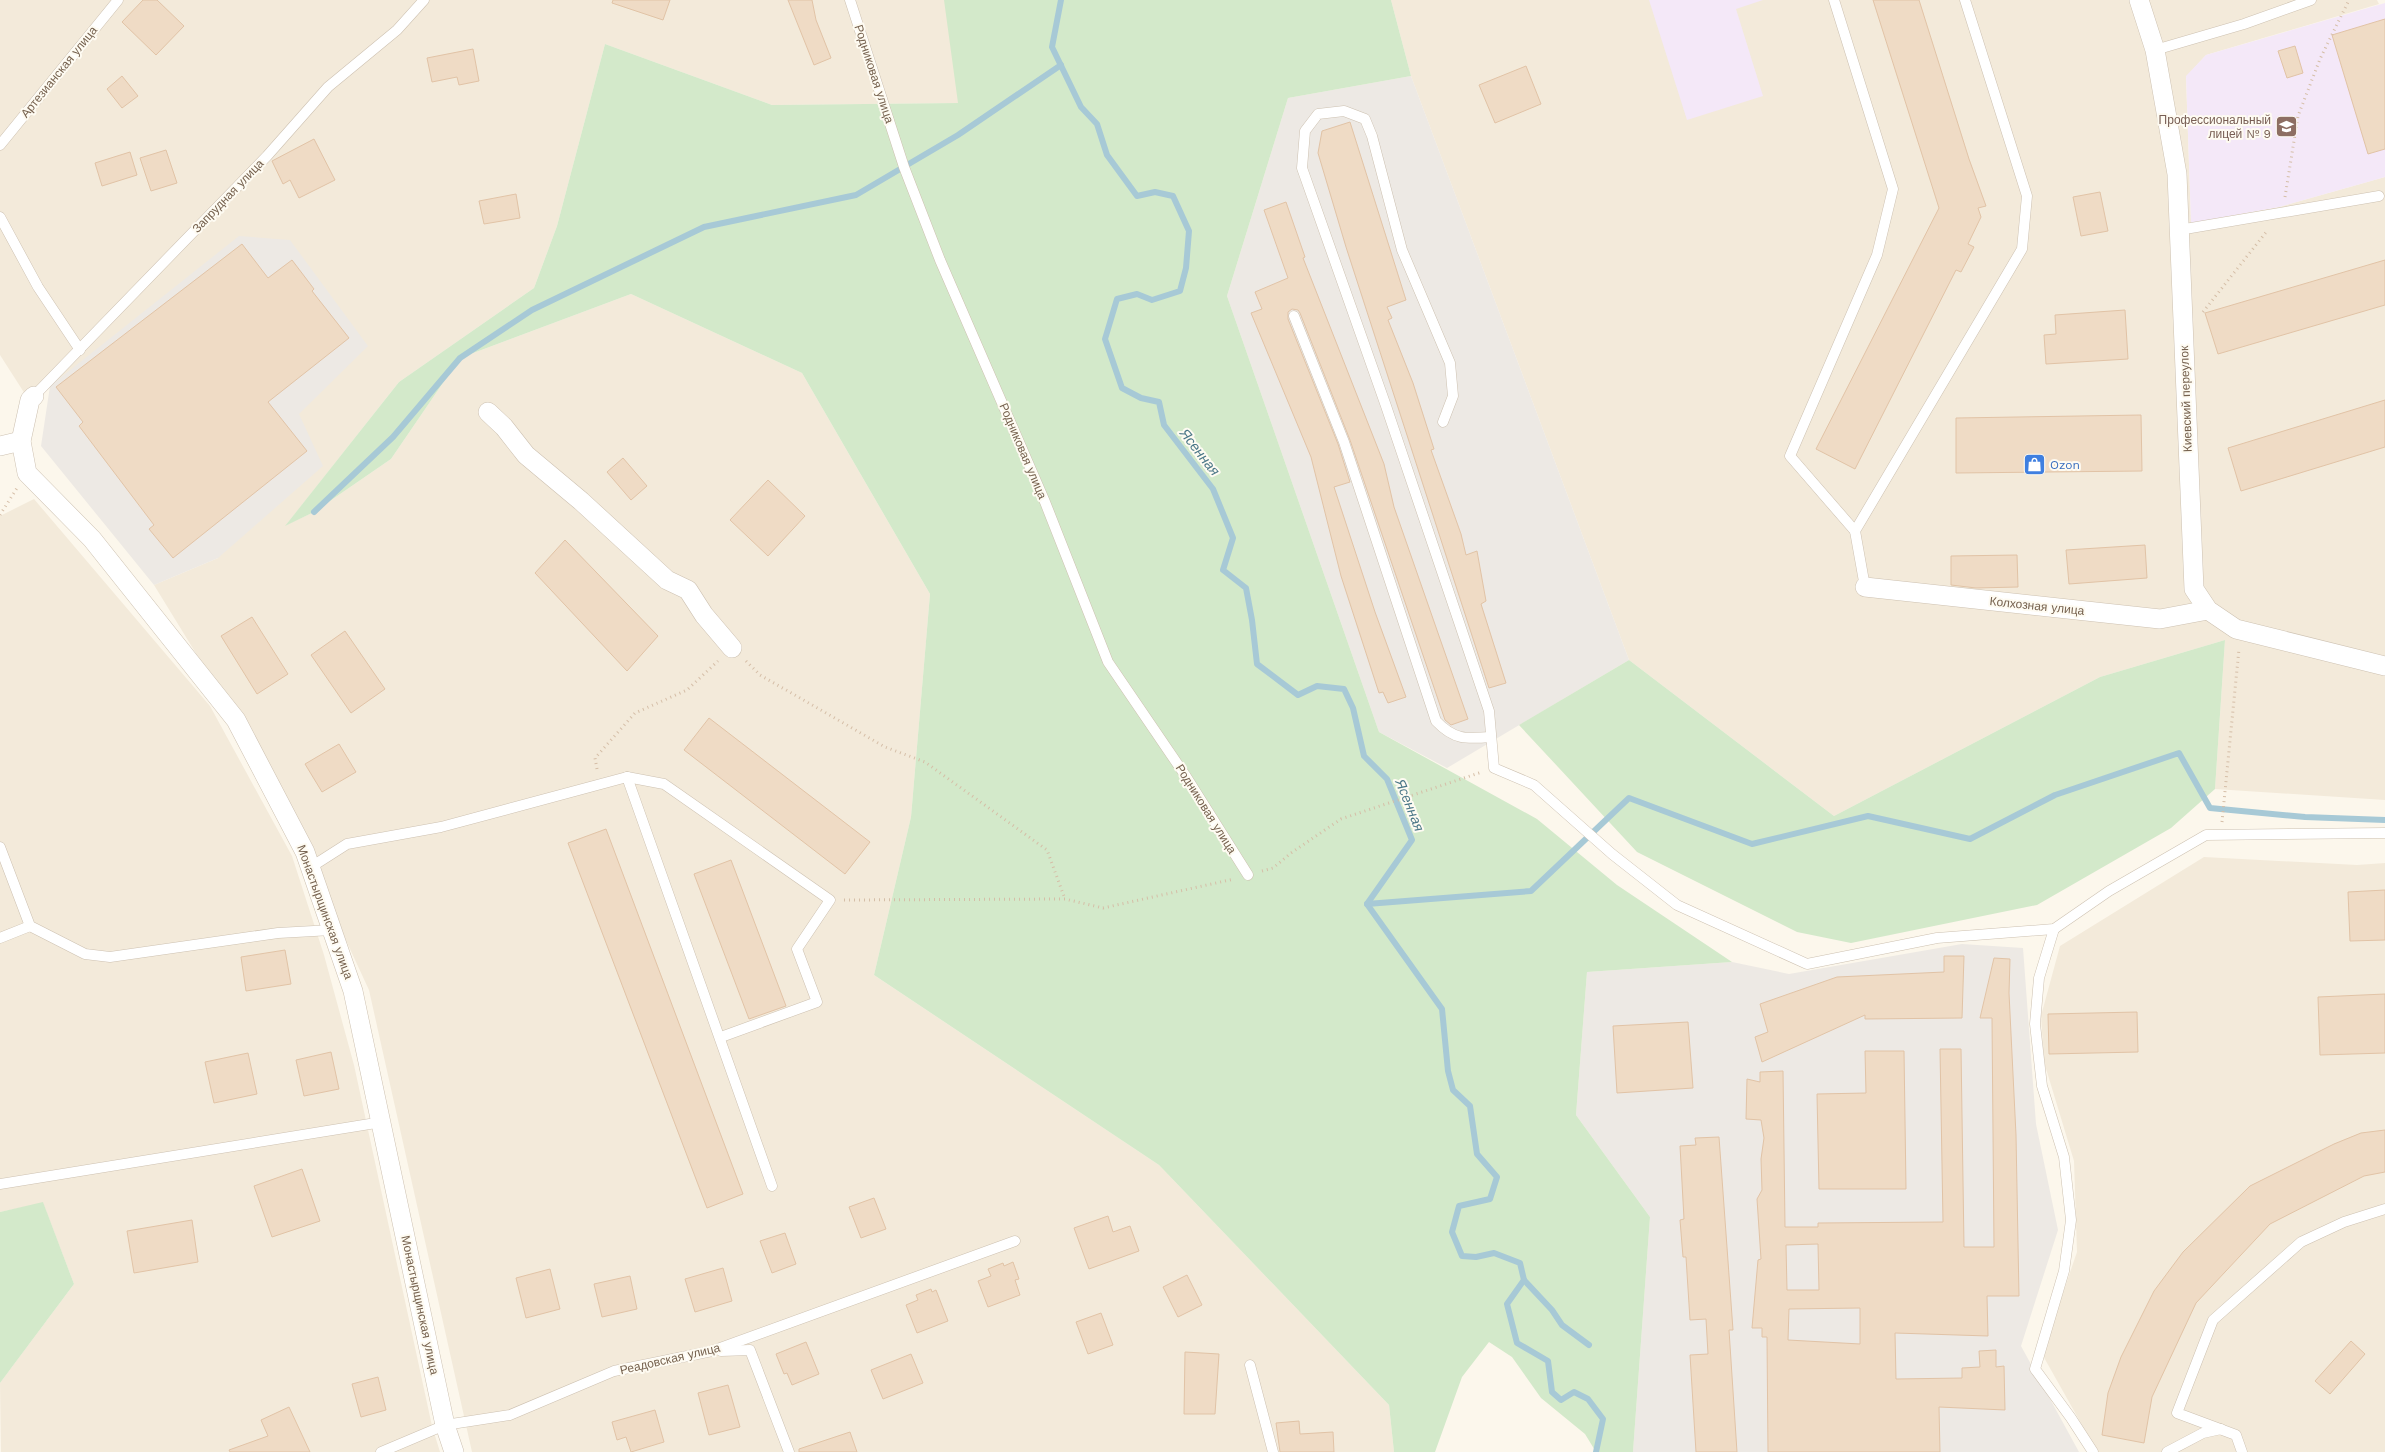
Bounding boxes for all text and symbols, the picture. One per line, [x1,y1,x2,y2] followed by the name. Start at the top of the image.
[18,23,100,120] street label: Артезианская улица
[851,23,897,125] street label: Родниковая улица
[2159,113,2271,141] place label: Профессиональный лицей № 9
[2275,115,2299,139] school or university icon: Профессиональный лицей № 9
[189,156,267,236] street label: Запрудная улица
[2177,345,2195,452] street label: Киевский переулок
[996,401,1050,501] street label: Родниковая улица
[1176,425,1224,479] water label: Ясенная
[2022,453,2046,477] shop icon: Ozon
[2050,458,2080,472] place label: Ozon
[1989,594,2085,618] street label: Колхозная улица
[1173,762,1239,857] street label: Родниковая улица
[1392,776,1428,834] water label: Ясенная
[294,843,356,981] street label: Монастырщинская улица
[398,1234,442,1376] street label: Монастырщинская улица
[618,1341,722,1377] street label: Реадовская улица

